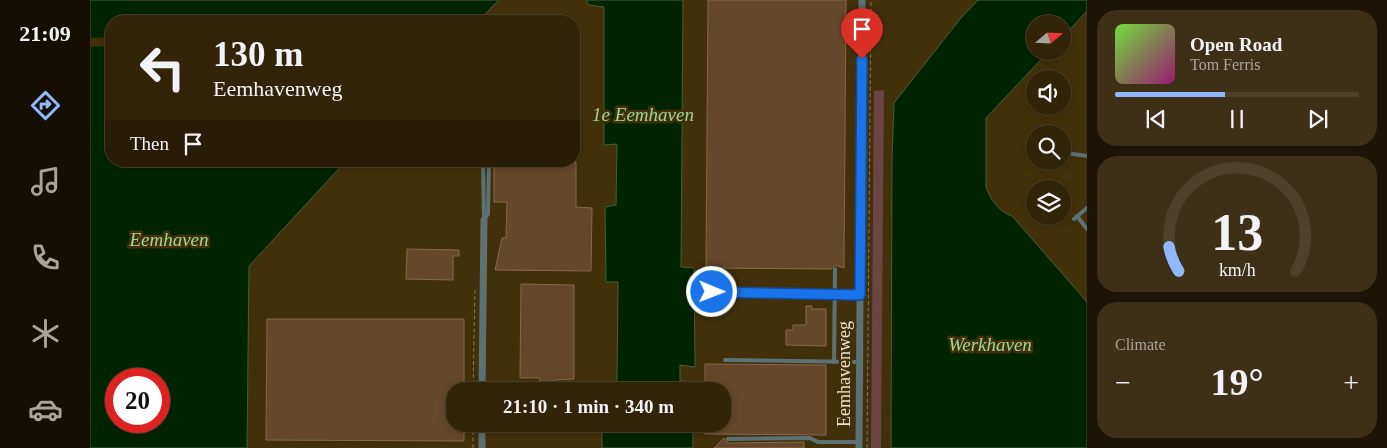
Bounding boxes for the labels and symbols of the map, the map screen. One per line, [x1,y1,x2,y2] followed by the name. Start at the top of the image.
[841,8,883,59] pin
[1026,15,1071,60] north arrow
[592,104,694,125] water label: 1e Eemhaven
[128,229,209,250] water label: Eemhaven
[685,265,737,317] position arrow
[834,321,854,427] street label: Eemhavenweg
[948,334,1032,355] water label: Werkhaven
[105,368,170,433] speed limit sign: 20

